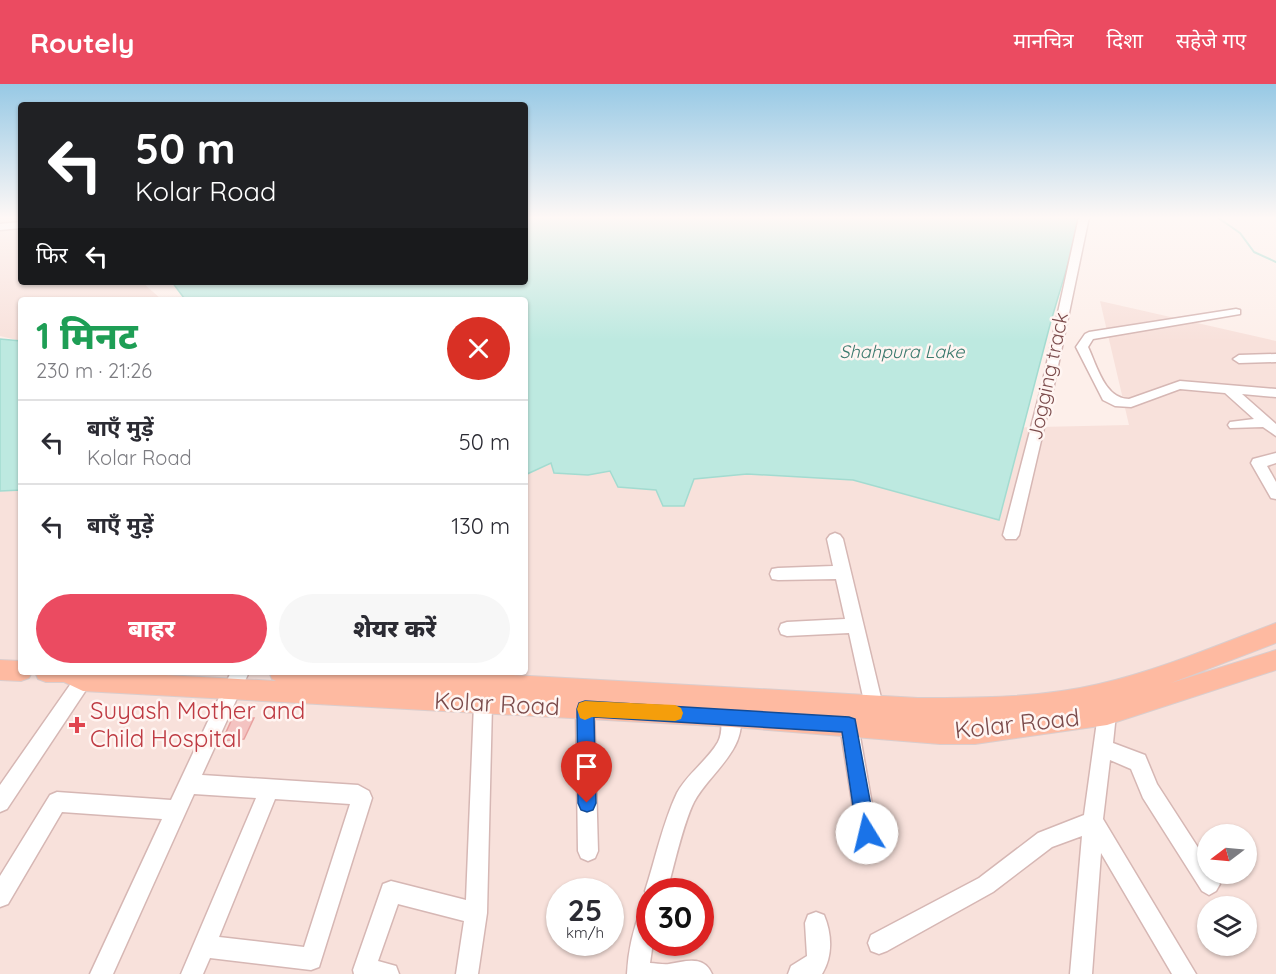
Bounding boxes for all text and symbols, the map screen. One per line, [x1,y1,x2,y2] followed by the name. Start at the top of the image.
[30,25,134,60] text: Routely
[1014,27,1074,53] text: मानचित्र
[1107,27,1143,53] text: दिशा
[1176,27,1246,53] text: सहेजे गए
[135,122,235,175] text: 50 m
[36,126,114,204] icon: left
[135,174,276,208] text: Kolar Road
[80,240,113,273] icon: left
[36,241,68,269] text: फिर
[1022,310,1073,442] street label: Jogging track
[36,313,138,358] text: 1 मिनट
[447,317,510,380] button: close
[839,340,965,363] water label: Shahpura Lake
[36,358,152,383] text: 230 m · 21:26
[87,414,153,442] text: बाएँ मुड़ें
[36,426,69,459] icon: left
[459,428,510,456] text: 50 m
[87,445,192,470] text: Kolar Road
[36,510,69,543] icon: left
[87,511,153,539] text: बाएँ मुड़ें
[451,512,510,540] text: 130 m
[36,594,267,663] button: बाहर
[279,594,510,663] button: शेयर करें
[434,685,561,721] street label: Kolar Road
[90,695,305,753] place label: Suyash Mother and Child Hospital
[953,702,1081,744] street label: Kolar Road
[68,716,86,734] marker: Suyash Mother and Child Hospital
[561,741,612,803] pin
[570,750,603,783] icon: arrive
[835,801,899,865] position arrow
[1197,824,1257,884] north arrow
[1197,824,1257,956] map controls
[636,878,714,956] speed limit sign: 30
[568,891,602,929] text: 25
[1197,896,1257,956] button: layers
[566,923,604,942] text: km/h

